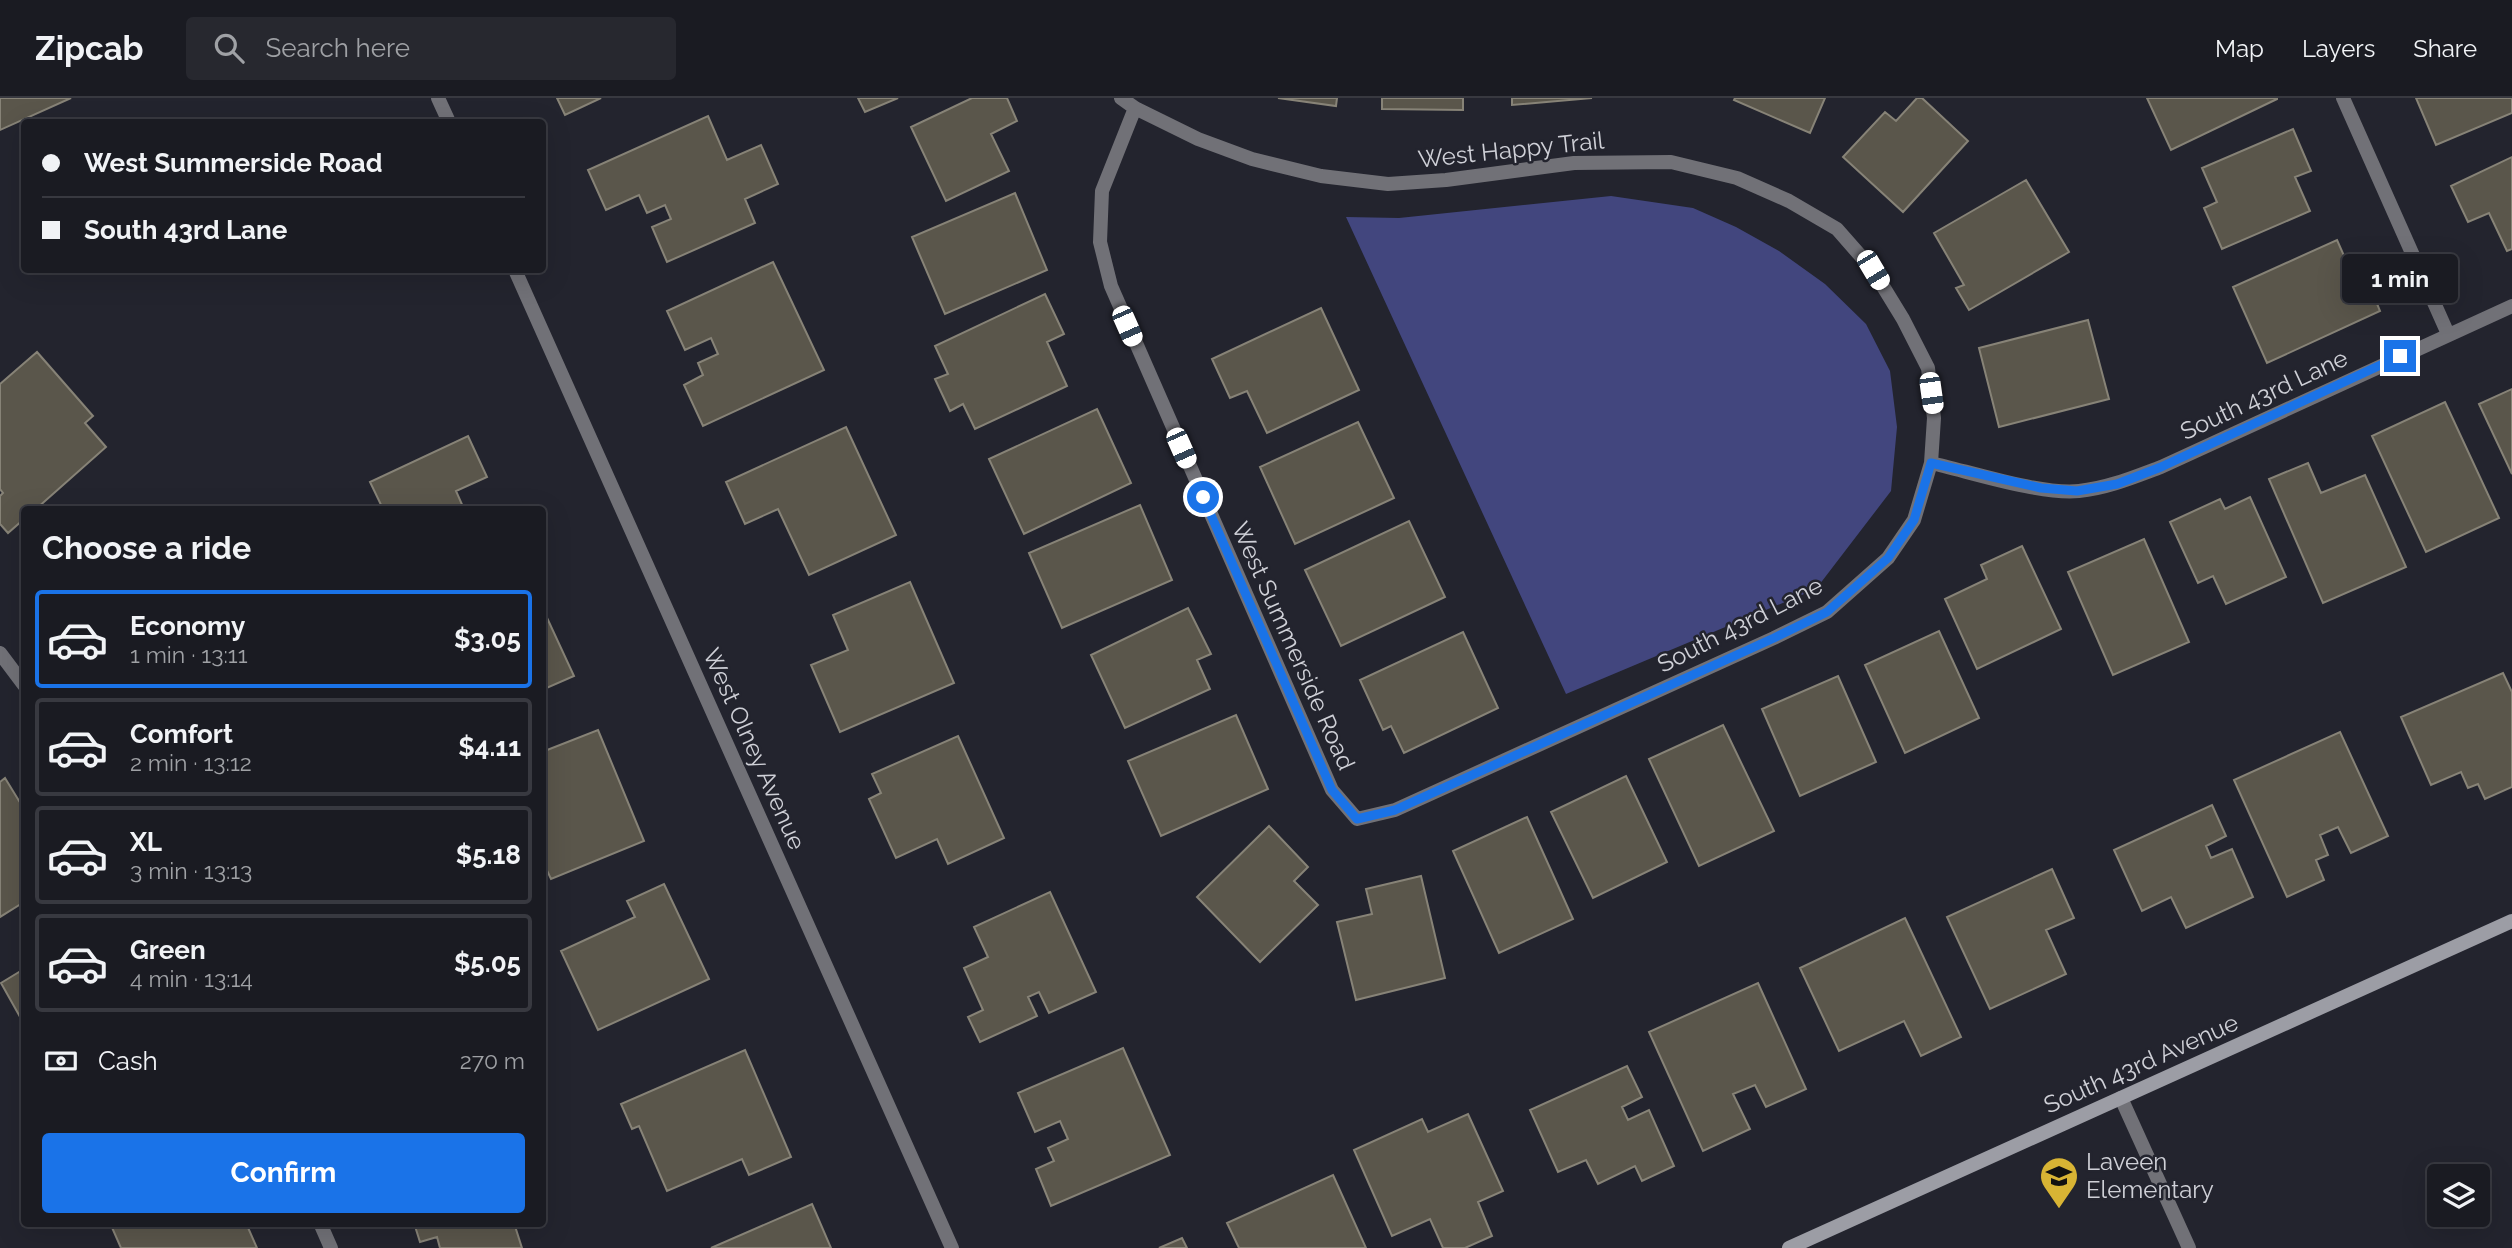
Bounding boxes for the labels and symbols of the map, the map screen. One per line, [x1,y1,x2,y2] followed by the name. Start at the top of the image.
[1417,125,1606,174] street label: West Happy Trail
[1854,247,1893,293] car
[2342,254,2458,303] callout: 1 min
[1109,303,1146,349] car
[2384,340,2416,372] route end
[2175,343,2352,446] street label: South 43rd Lane
[1918,371,1945,415] car
[1163,425,1200,471] car
[1187,481,1219,513] route start
[1226,517,1361,774] street label: West Summerside Road
[1652,570,1827,679] street label: South 43rd Lane
[697,644,812,854] street label: West Olney Avenue
[2039,1008,2243,1119] street label: South 43rd Avenue
[2086,1147,2214,1204] place label: Laveen Elementary
[2038,1155,2080,1210] school or university icon: Laveen Elementary

